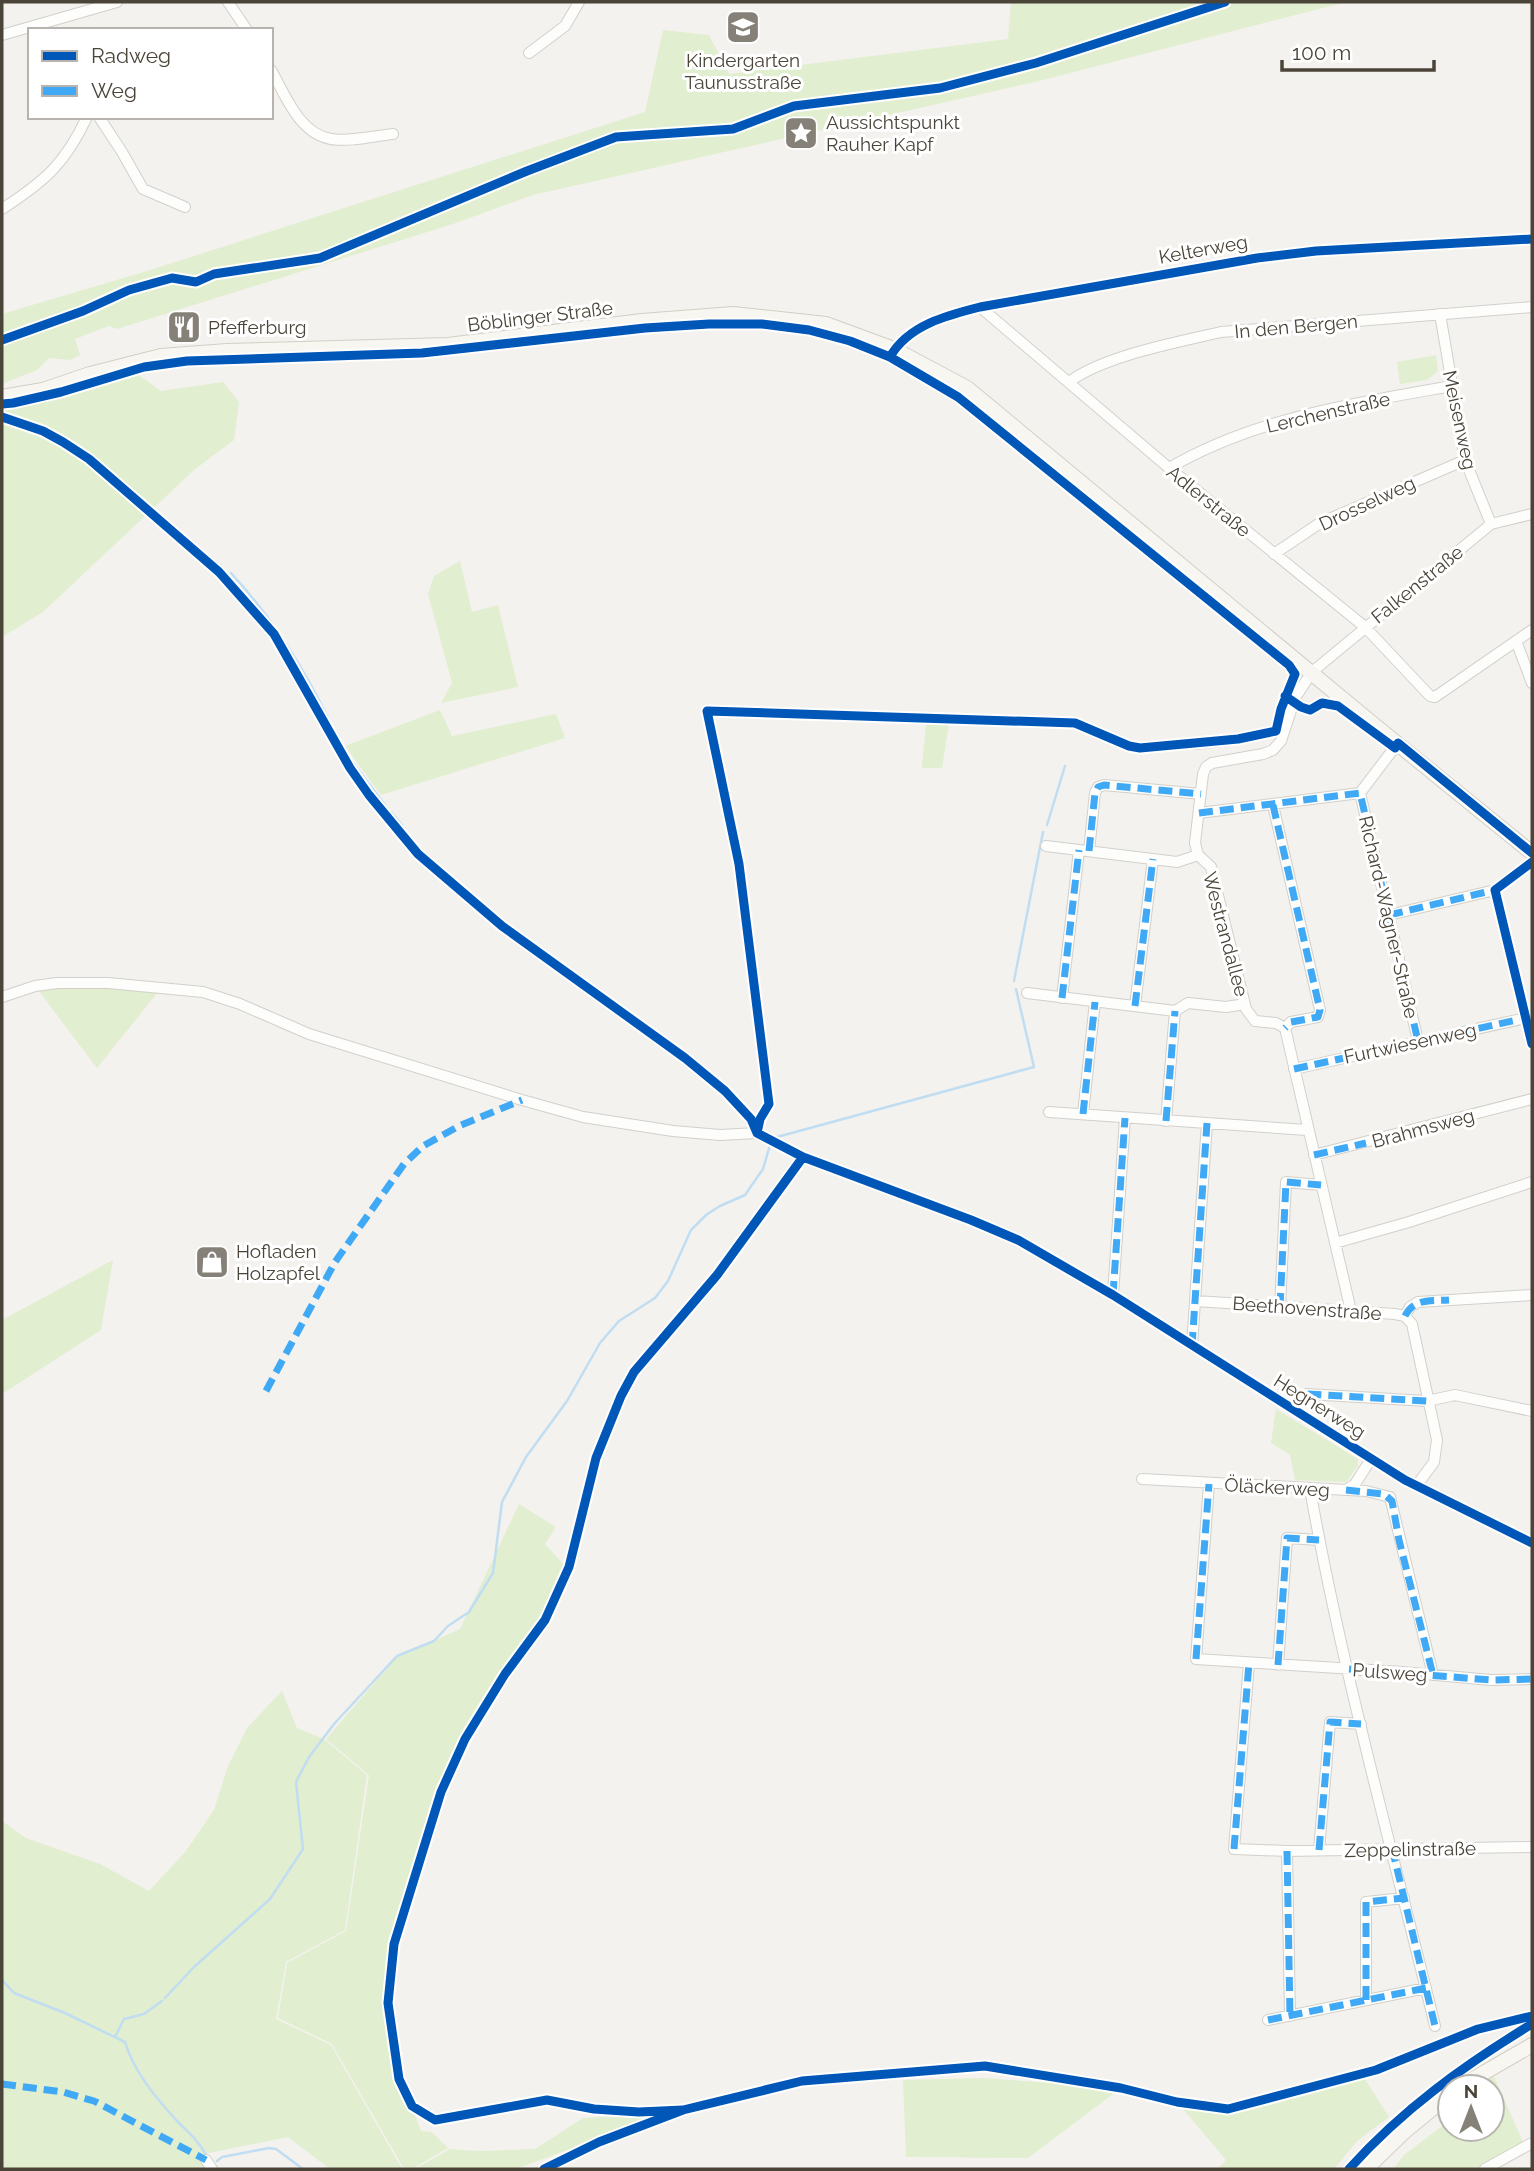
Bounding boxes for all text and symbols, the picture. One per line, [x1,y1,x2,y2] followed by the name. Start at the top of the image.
[724,8,762,46] school or university icon: Kindergarten Taunusstraße
[28,28,273,119] legend
[1282,28,1434,72] scale bar
[1292,40,1351,65] text: 100 m
[91,43,171,68] text: Radweg
[685,49,801,93] place label: Kindergarten Taunusstraße
[91,78,137,103] text: Weg
[826,111,961,155] place label: Aussichtspunkt Rauher Kapf
[782,114,820,152] place icon: Aussichtspunkt Rauher Kapf
[1157,230,1249,268] street label: Kelterweg
[466,296,614,336] street label: Böblinger Straße
[165,308,203,346] restaurant icon: Pfefferburg
[1233,310,1359,342] street label: In den Bergen
[208,316,307,338] place label: Pfefferburg
[1439,368,1481,472] street label: Meisenweg
[1264,387,1392,437] street label: Lerchenstraße
[1163,461,1255,541] street label: Adlerstraße
[1315,471,1419,535] street label: Drosselweg
[1367,540,1467,628] street label: Falkenstraße
[1355,813,1423,1021] street label: Richard-Wagner-Straße
[1199,869,1253,999] street label: Westrandallee
[1342,1018,1478,1068] street label: Furtwiesenweg
[1369,1104,1477,1152] street label: Brahmsweg
[236,1240,321,1284] place label: Hofladen Holzapfel
[193,1243,231,1281] shop icon: Hofladen Holzapfel
[1232,1292,1382,1324] street label: Beethovenstraße
[1270,1369,1370,1443] street label: Hegnerweg
[1224,1473,1330,1501] street label: Öläckerweg
[1352,1658,1428,1686] street label: Pulsweg
[1344,1837,1476,1861] street label: Zeppelinstraße
[1436,2073,1506,2143] north arrow
[1464,2080,1478,2102] text: N

